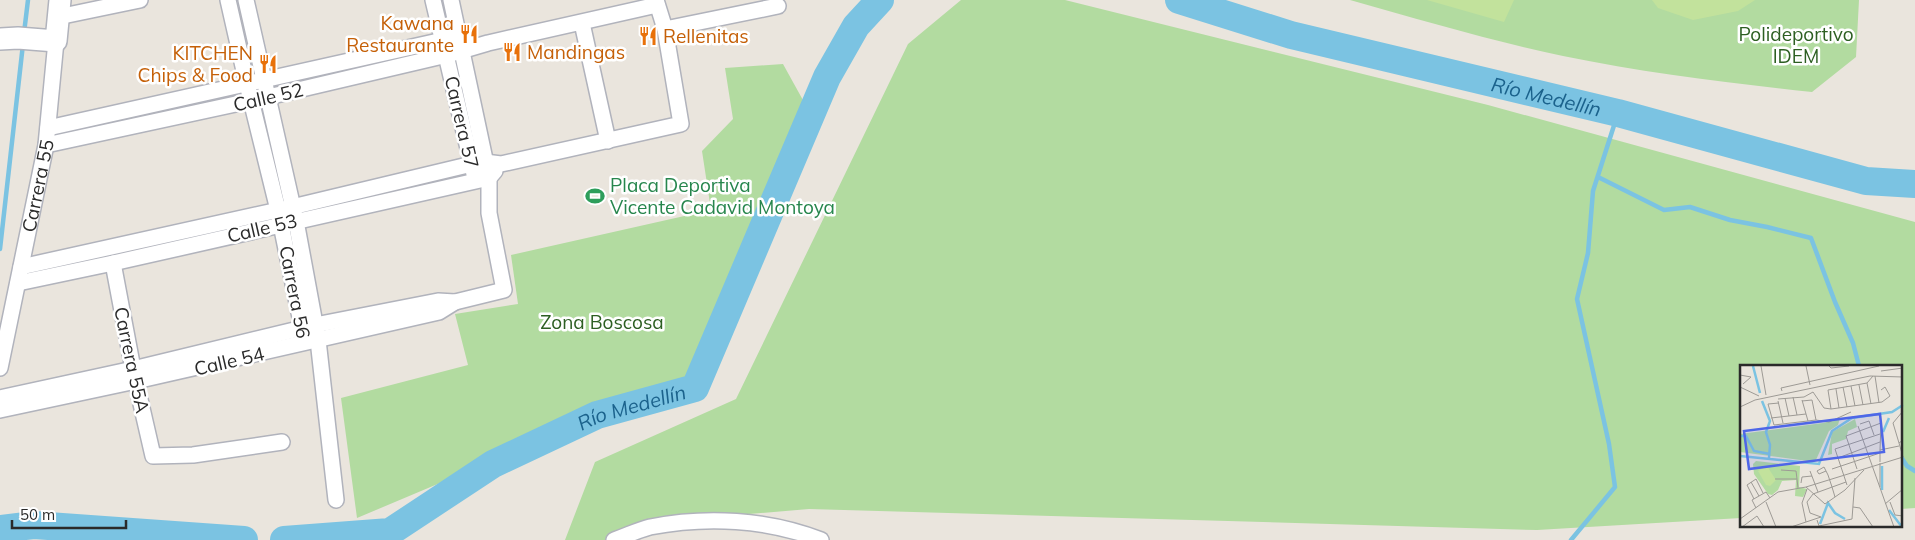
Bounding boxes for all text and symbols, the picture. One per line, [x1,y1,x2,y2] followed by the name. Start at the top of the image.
[346,11,454,57] place label: Kawana Restaurante
[1738,22,1854,68] park label: Polideportivo IDEM
[458,23,480,45] restaurant icon: Kawana Restaurante
[663,24,749,48] place label: Rellenitas
[637,25,659,47] restaurant icon: Rellenitas
[527,40,625,64] place label: Mandingas
[137,41,253,87] place label: KITCHEN Chips & Food
[501,41,523,63] restaurant icon: Mandingas
[257,53,279,75] restaurant icon: KITCHEN Chips & Food
[1489,71,1604,121] water label: Río Medellín
[440,73,484,171] street label: Carrera 57
[231,77,305,117] street label: Calle 52
[16,137,59,234] street label: Carrera 55
[610,173,835,219] place label: Placa Deportiva Vicente Cadavid Montoya
[584,185,606,207] sports icon: Placa Deportiva Vicente Cadavid Montoya
[225,208,299,248] street label: Calle 53
[274,244,316,340] street label: Carrera 56
[109,305,155,415] street label: Carrera 55A
[540,310,664,334] park label: Zona Boscosa
[192,341,266,381] street label: Calle 54
[1740,365,1902,528] inset map
[573,379,688,435] water label: Río Medellín
[12,498,126,530] scale bar
[20,505,55,524] text: 50 m

